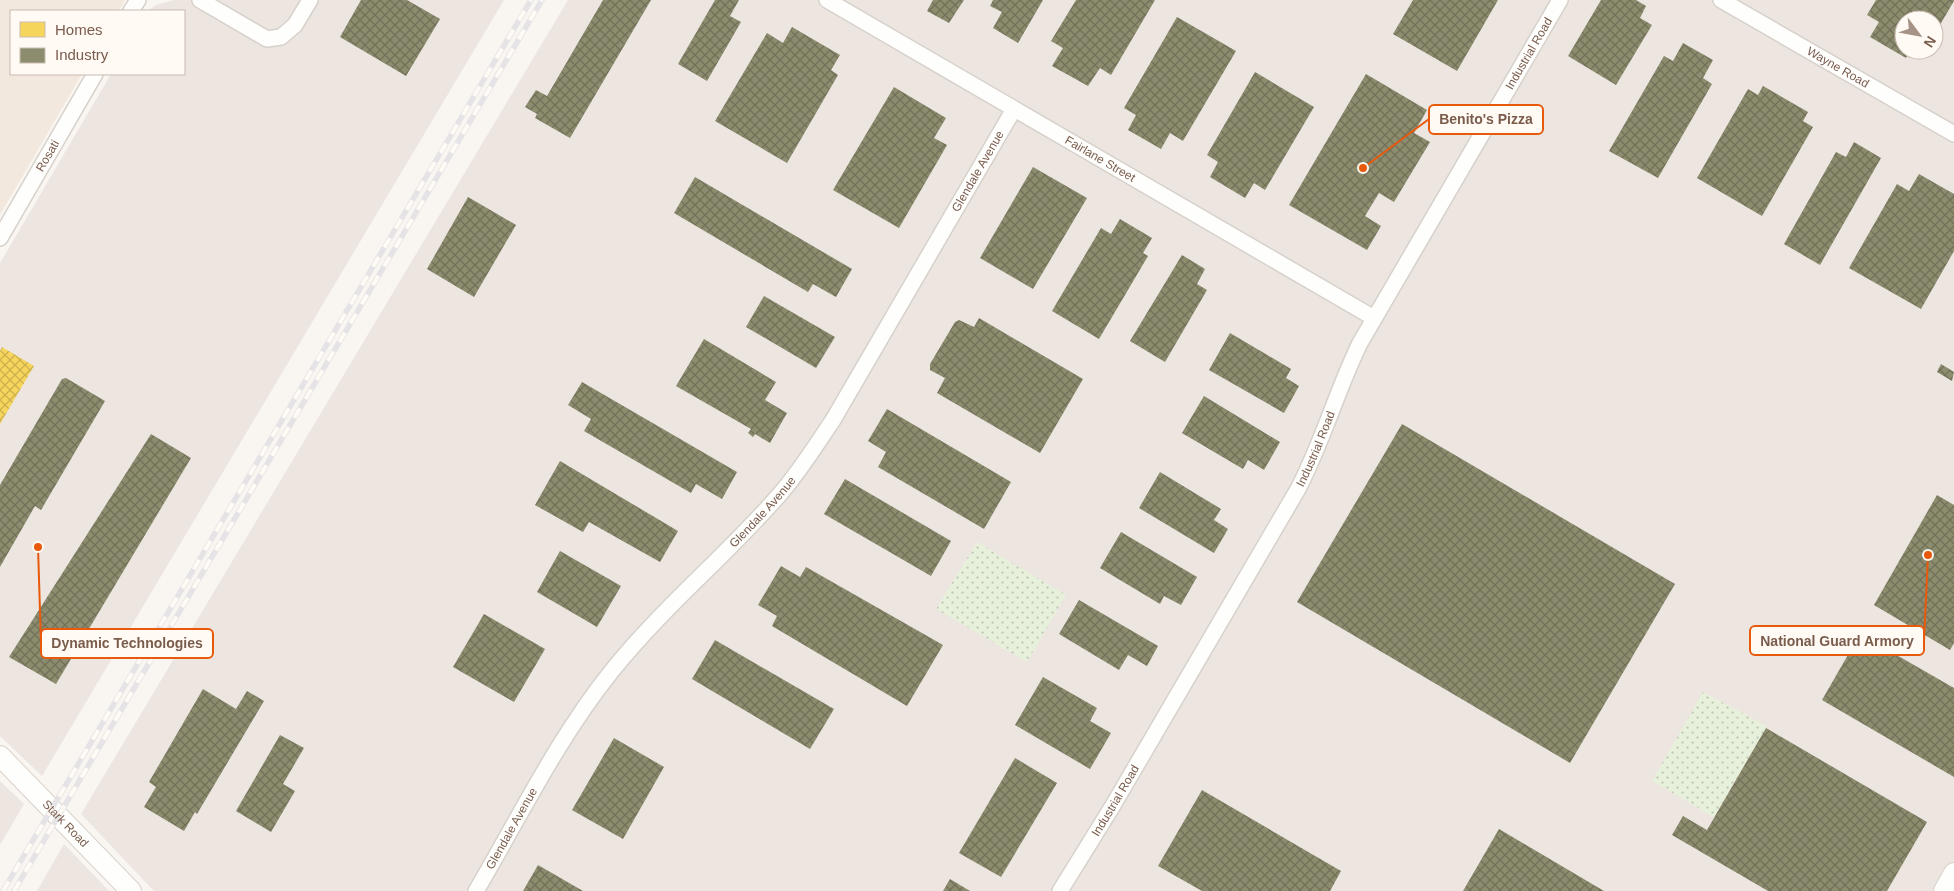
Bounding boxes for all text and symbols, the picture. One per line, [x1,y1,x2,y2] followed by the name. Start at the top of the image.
[10,10,185,75] legend
[1894,10,1944,60] north arrow
[1502,15,1555,92] street label: Industrial Road
[55,21,103,38] text: Homes
[1921,33,1939,50] text: N
[1805,44,1871,91] street label: Wayne Road
[55,46,109,63] text: Industry
[1429,105,1543,134] callout: Benito's Pizza
[1439,111,1533,127] text: Benito's Pizza
[949,128,1007,214] street label: Glendale Avenue
[1063,133,1138,185] street label: Fairlane Street
[33,138,62,174] street label: Rosati
[1293,409,1338,489] street label: Industrial Road
[727,473,799,550] street label: Glendale Avenue
[1750,626,1924,655] callout: National Guard Armory
[41,629,213,658] callout: Dynamic Technologies
[1760,633,1914,649] text: National Guard Armory
[51,635,203,651] text: Dynamic Technologies
[1089,762,1142,839] street label: Industrial Road
[483,785,540,872] street label: Glendale Avenue
[40,797,91,850] street label: Stark Road

